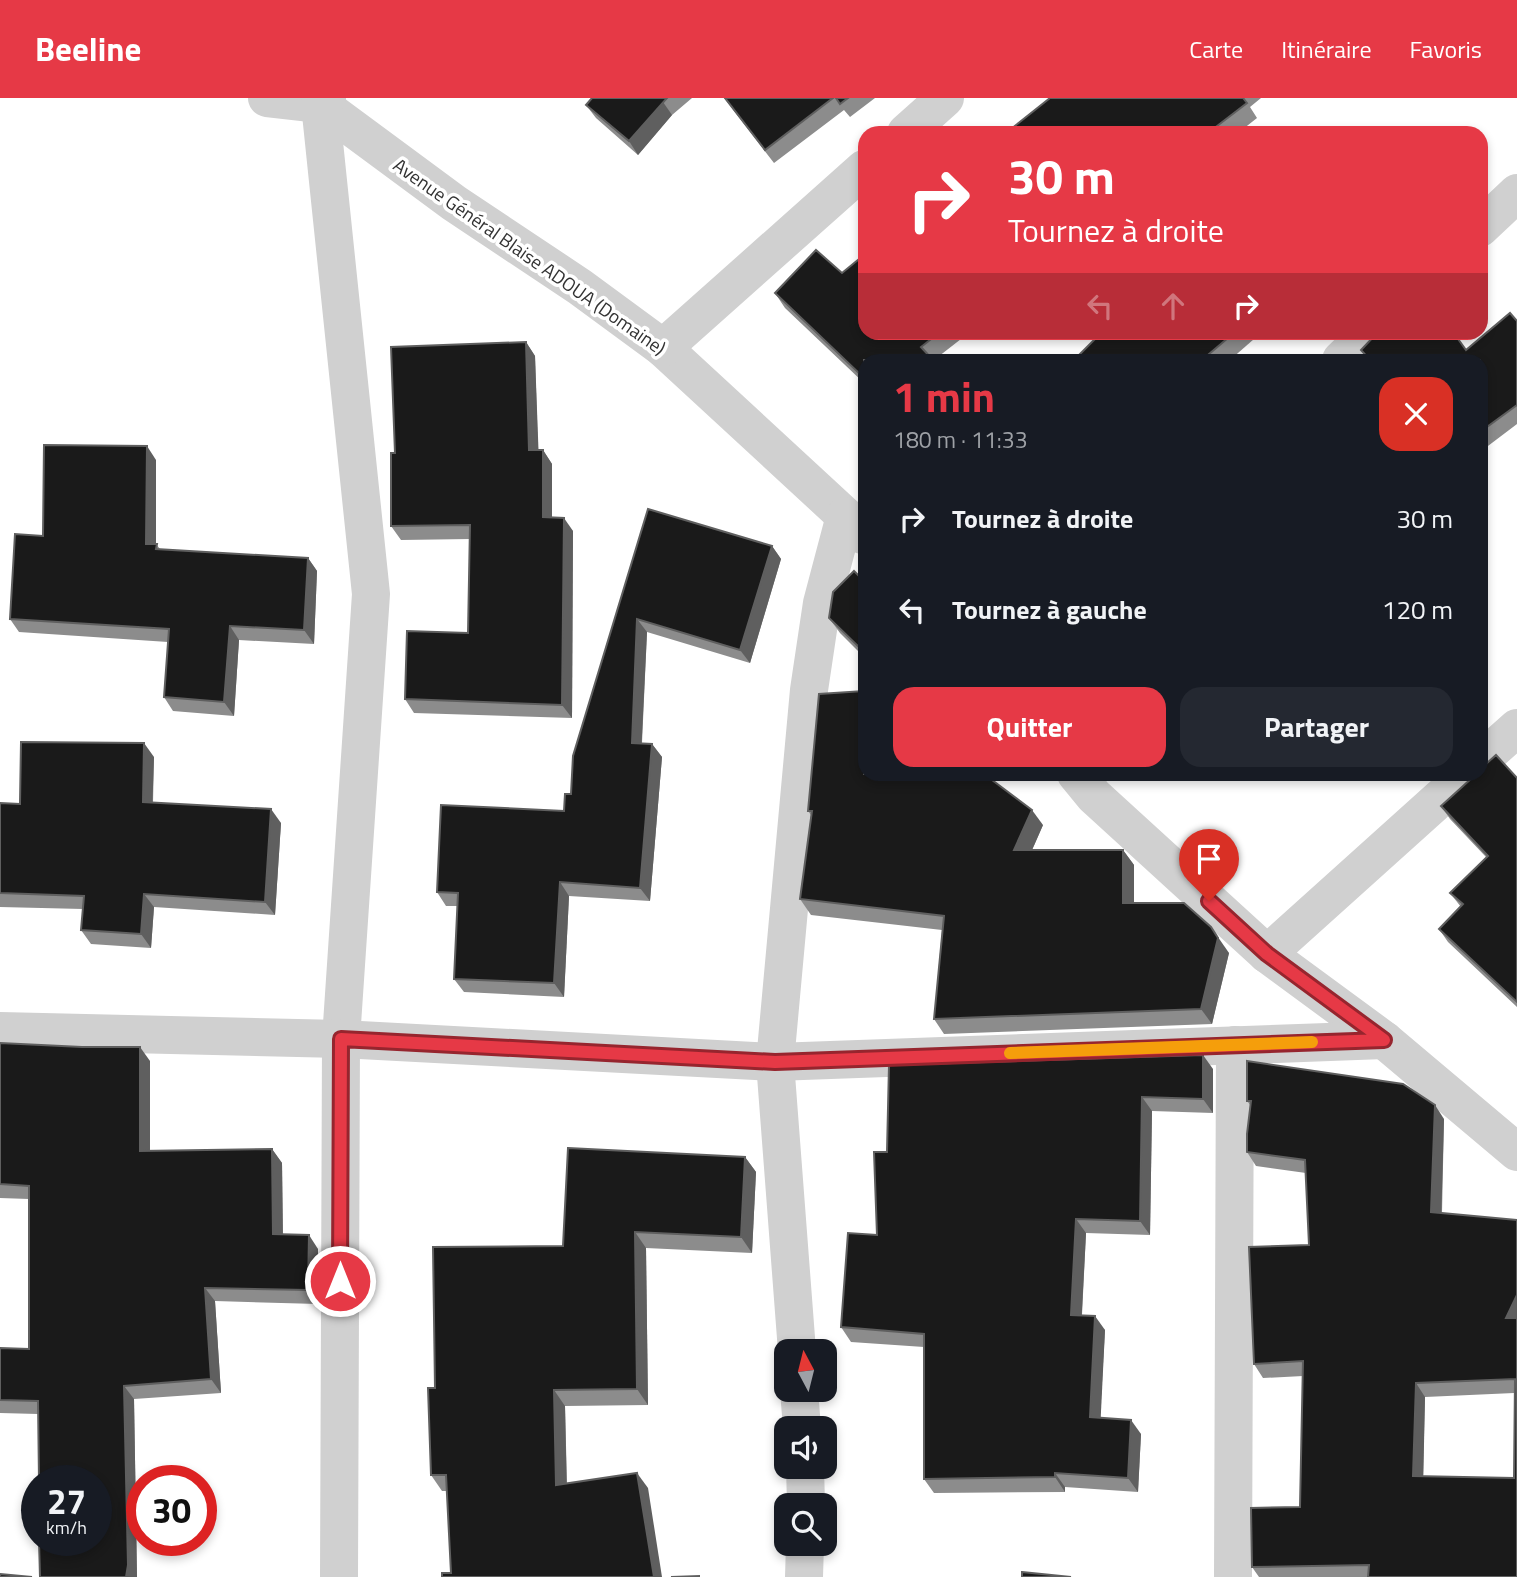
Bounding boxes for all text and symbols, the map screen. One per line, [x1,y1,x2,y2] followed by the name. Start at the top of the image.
[35,24,141,74] text: Beeline
[1189,31,1243,67] text: Carte
[1281,31,1372,67] text: Itinéraire
[1410,31,1482,67] text: Favoris
[1008,138,1115,213] text: 30 m
[388,150,672,362] street label: Avenue Général Blaise ADOUA (Domaine)
[893,154,984,245] icon: right
[1008,206,1224,254] text: Tournez à droite
[1081,287,1119,325] icon: left
[1154,287,1192,325] icon: ahead
[1227,287,1265,325] icon: right
[893,364,995,428] text: 1 min
[1379,377,1453,451] button: close
[893,422,1028,457] text: 180 m · 11:33
[952,499,1133,538] text: Tournez à droite
[1396,499,1453,538] text: 30 m
[893,500,931,538] icon: right
[952,590,1147,629] text: Tournez à gauche
[1382,590,1453,629] text: 120 m
[893,591,931,629] icon: left
[893,687,1166,767] button: Quitter
[1180,687,1453,767] button: Partager
[1179,829,1239,901] pin
[1190,840,1228,878] icon: arrive
[303,1244,377,1318] position arrow
[774,1339,836,1402] north arrow
[774,1339,837,1556] map controls
[774,1416,837,1479] button: sound
[126,1465,217,1556] speed limit sign: 30
[47,1474,86,1528] text: 27
[774,1493,837,1556] button: search
[46,1514,87,1541] text: km/h

